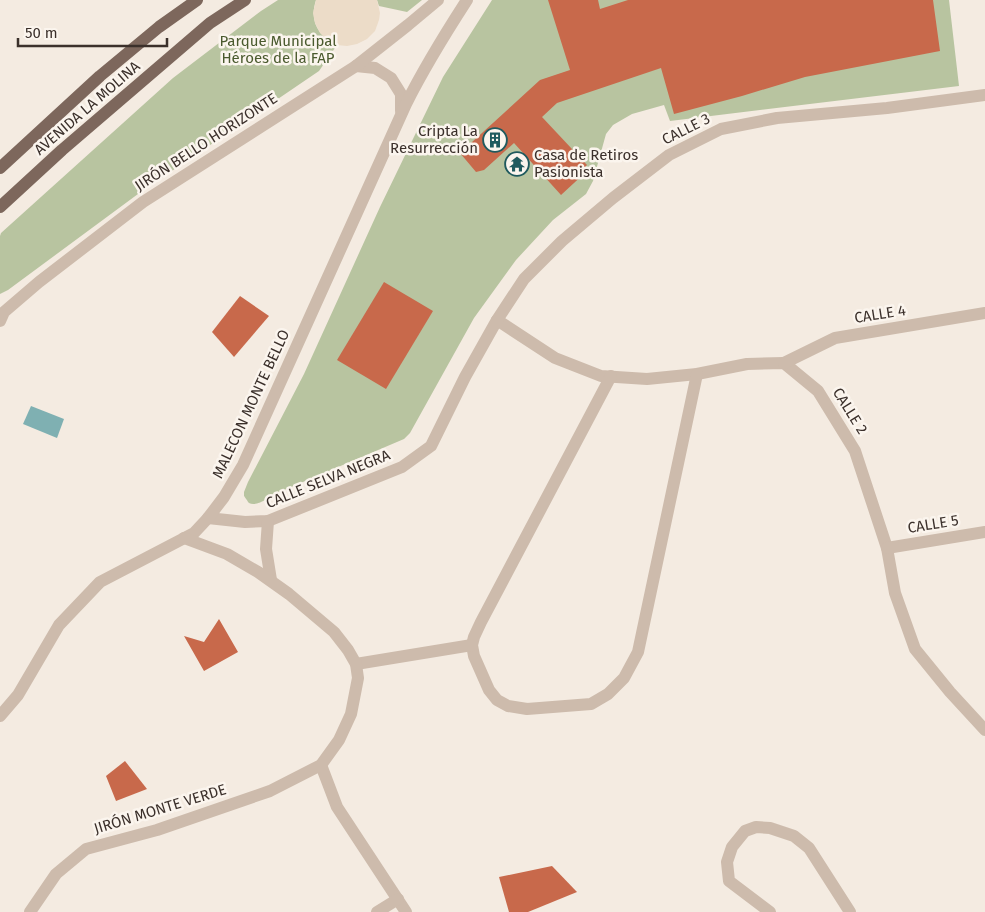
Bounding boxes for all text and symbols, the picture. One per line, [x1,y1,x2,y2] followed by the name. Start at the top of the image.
[18,15,166,47] scale bar
[25,24,58,42] text: 50 m
[219,32,337,67] park label: Parque Municipal Héroes de la FAP
[30,57,144,159] street label: AVENIDA LA MOLINA
[131,89,281,195] street label: JIRÓN BELLO HORIZONTE
[659,109,713,149] street label: CALLE 3
[390,122,478,157] place label: Cripta La Resurrección
[482,127,508,153] building icon: Cripta La Resurrección
[534,146,638,181] place label: Casa de Retiros Pasionista
[504,151,530,177] temple icon: Casa de Retiros Pasionista
[853,301,907,327] street label: CALLE 4
[209,327,293,481] street label: MALECON MONTE BELLO
[829,384,871,438] street label: CALLE 2
[263,446,393,512] street label: CALLE SELVA NEGRA
[906,511,960,537] street label: CALLE 5
[92,780,228,838] street label: JIRÓN MONTE VERDE

